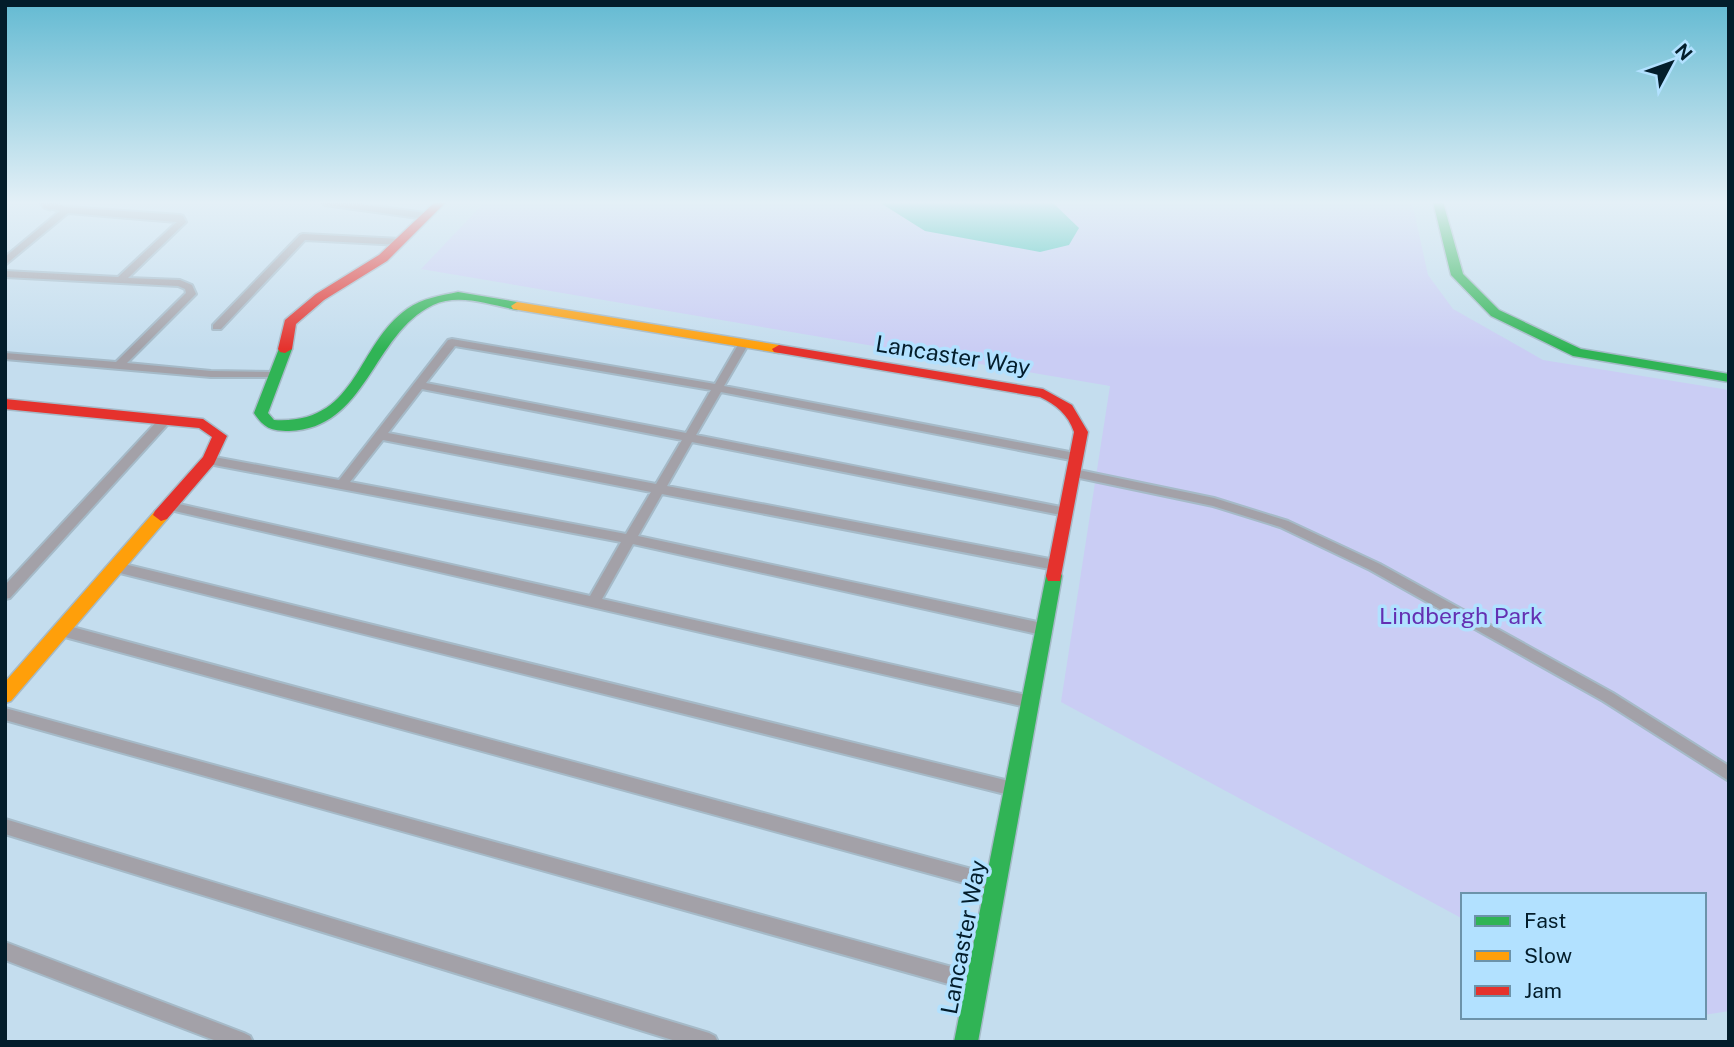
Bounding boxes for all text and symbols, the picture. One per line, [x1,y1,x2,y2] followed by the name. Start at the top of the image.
[1636,28,1706,98] north arrow
[1671,39,1697,65] text: N
[874,329,1032,381] street label: Lancaster Way
[1379,602,1543,629] park label: Lindbergh Park
[935,858,991,1016] street label: Lancaster Way
[1461,893,1706,1019] legend
[1524,908,1566,933] text: Fast
[1524,943,1572,968] text: Slow
[1524,978,1562,1003] text: Jam

